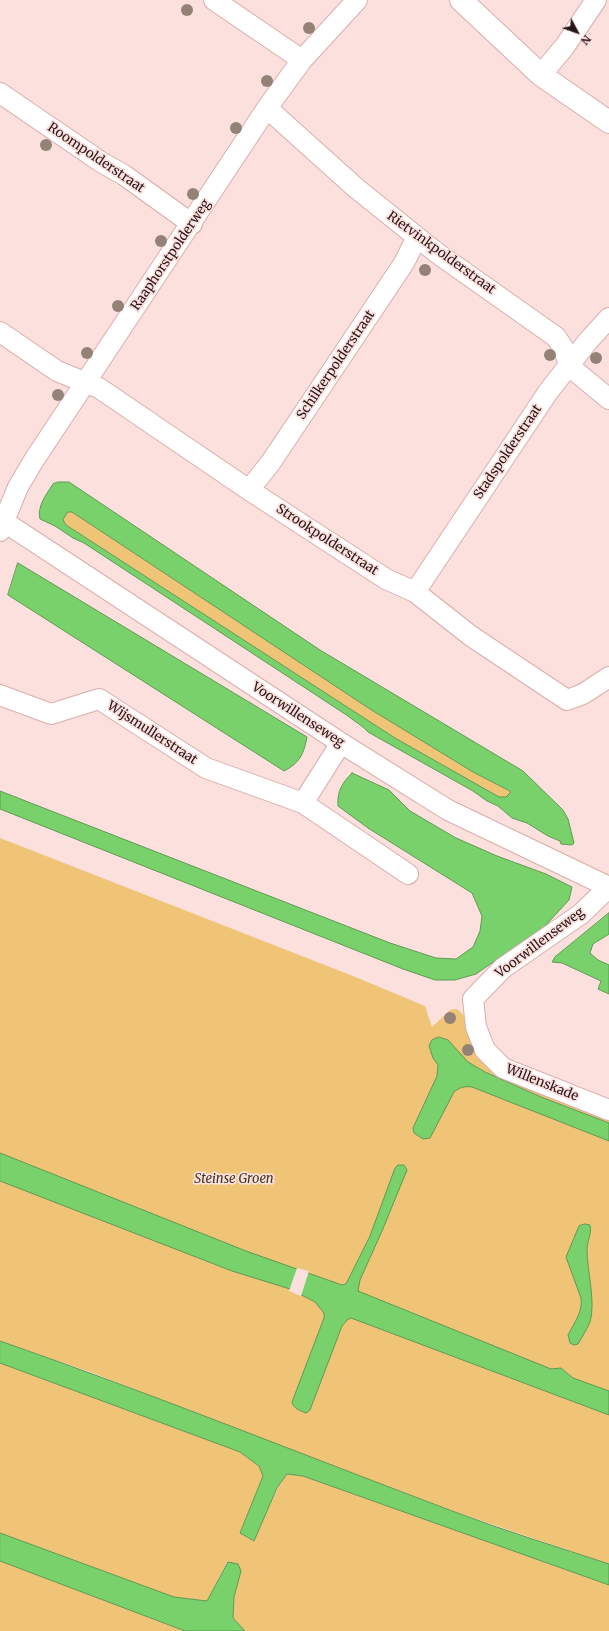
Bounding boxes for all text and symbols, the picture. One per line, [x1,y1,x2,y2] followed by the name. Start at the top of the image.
[557,12,597,52] north arrow
[578,32,594,48] text: N
[45,120,147,196] street label: Roompolderstraat
[128,197,214,313] street label: Raaphorstpolderweg
[384,208,498,298] street label: Rietvinkpolderstraat
[294,308,378,422] street label: Schilkerpolderstraat
[471,402,545,502] street label: Stadspolderstraat
[273,501,381,579] street label: Strookpolderstraat
[249,679,347,751] street label: Voorwillenseweg
[104,698,200,768] street label: Wijsmullerstraat
[493,905,587,981] street label: Voorwillenseweg
[504,1061,580,1105] street label: Willenskade
[194,1171,274,1187] park label: Steinse Groen

